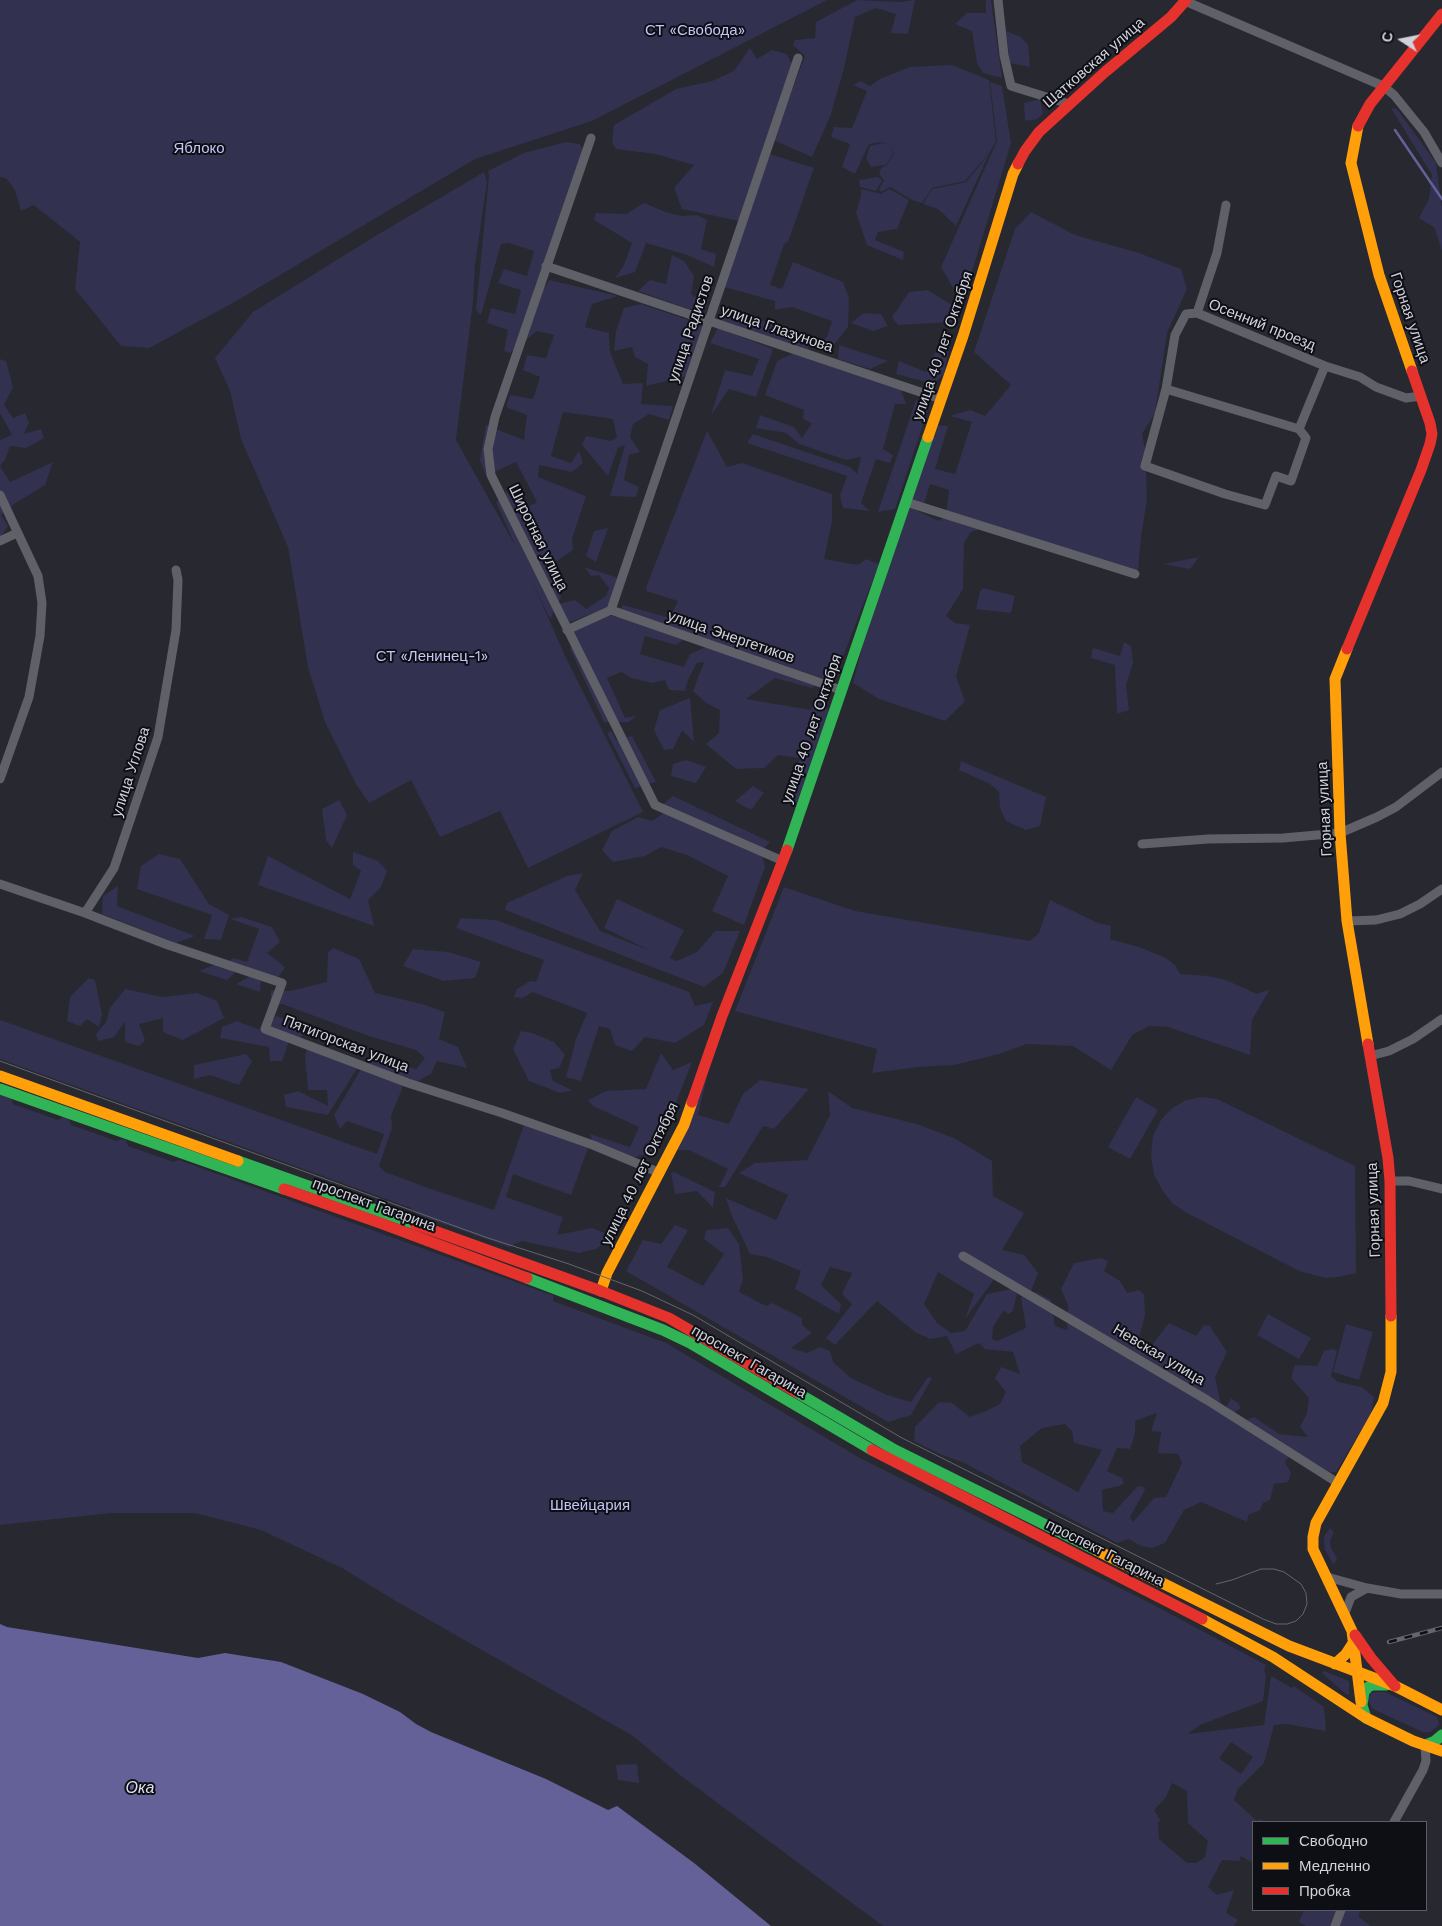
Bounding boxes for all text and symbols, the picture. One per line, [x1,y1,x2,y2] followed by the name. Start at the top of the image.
[1040,14,1148,112] street label: Шатковская улица
[1377,15,1427,65] north arrow
[645,22,745,40] park label: СТ «Свобода»
[1378,31,1396,44] text: С
[173,140,225,158] park label: Яблоко
[909,269,977,423] street label: улица 40 лет Октября
[1386,270,1434,366] street label: Горная улица
[664,273,718,385] street label: улица Радистов
[1206,295,1318,355] street label: Осенний проезд
[719,301,835,357] street label: улица Глазунова
[504,482,572,594] street label: Широтная улица
[665,607,797,667] street label: улица Энергетиков
[376,648,488,666] park label: СТ «Ленинец-1»
[778,652,846,806] street label: улица 40 лет Октября
[108,725,154,819] street label: улица Углова
[1314,761,1336,857] street label: Горная улица
[281,1012,411,1076] street label: Пятигорская улица
[598,1100,682,1248] street label: улица 40 лет Октября
[1363,1162,1385,1258] street label: Горная улица
[310,1174,438,1236] street label: проспект Гагарина
[1110,1320,1208,1390] street label: Невская улица
[688,1322,810,1402] street label: проспект Гагарина
[550,1497,630,1515] park label: Швейцария
[1043,1515,1167,1591] street label: проспект Гагарина
[126,1778,154,1798] water label: Ока
[1252,1821,1427,1911] legend
[1299,1832,1368,1850] text: Свободно
[1299,1857,1370,1875] text: Медленно
[1299,1882,1350,1900] text: Пробка

